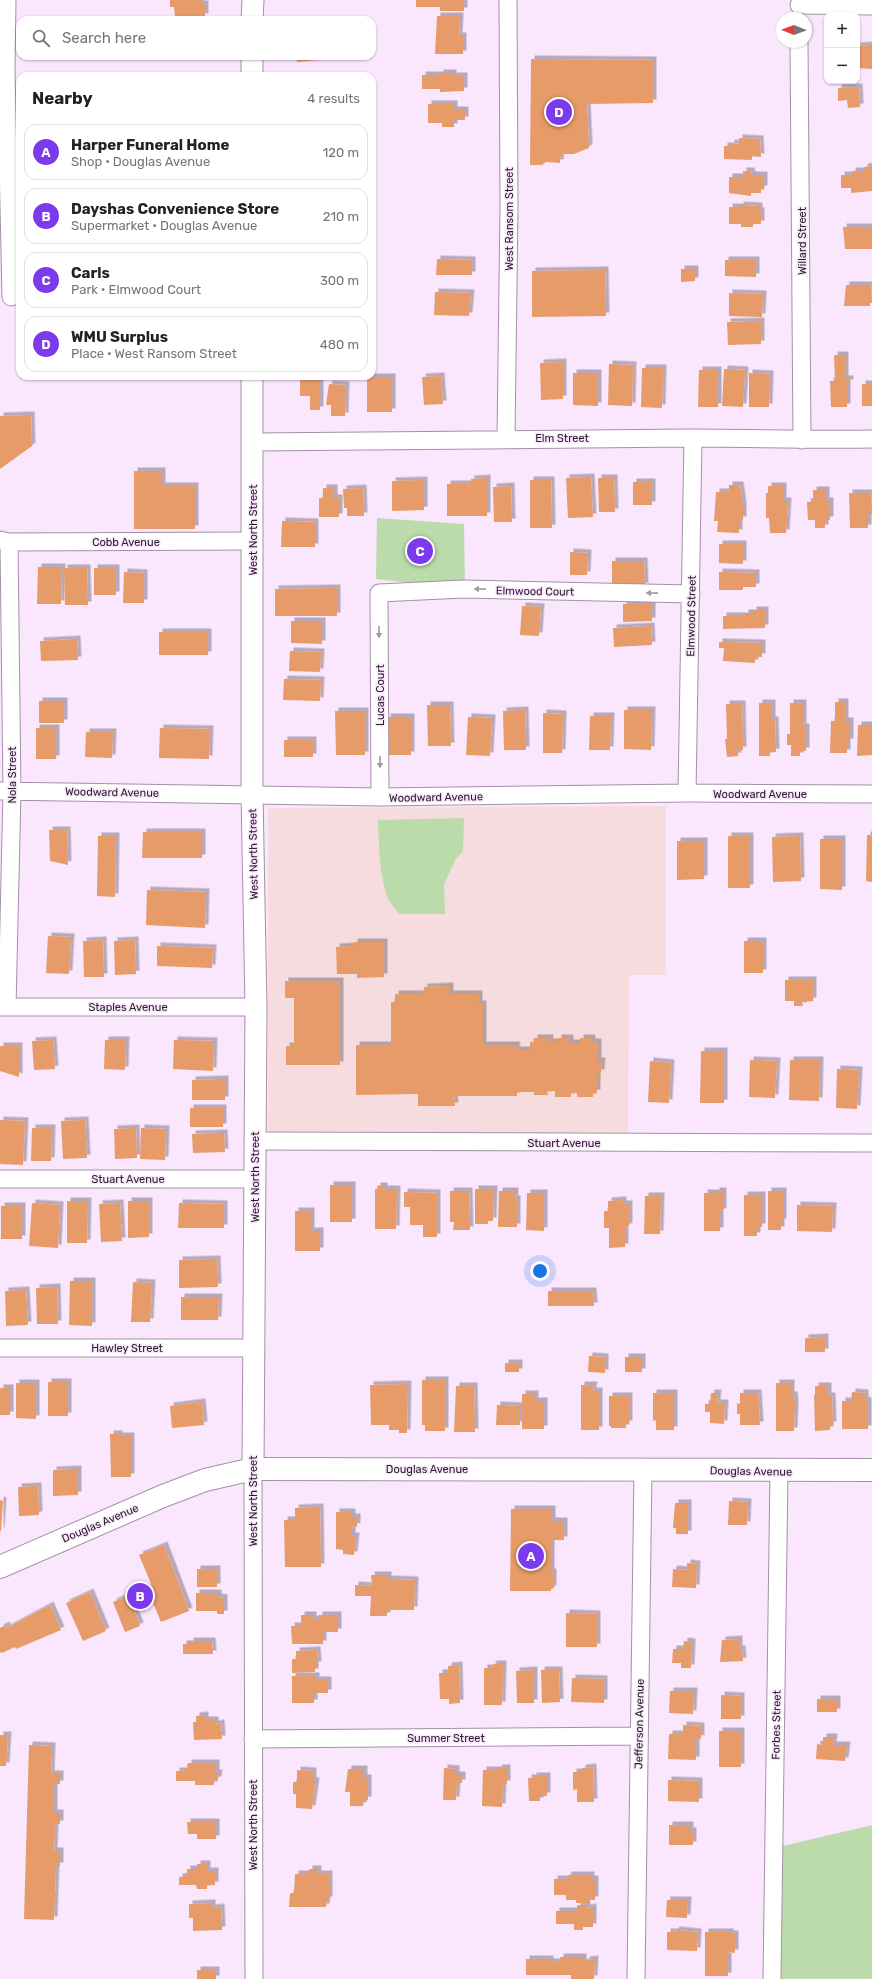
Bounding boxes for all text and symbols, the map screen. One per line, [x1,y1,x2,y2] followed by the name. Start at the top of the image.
[776,12,812,48] north arrow
[824,12,860,84] map controls
[824,12,860,48] button: +
[16,16,376,60] search box
[30,27,52,49] icon: search
[62,29,146,47] text: Search here
[824,48,860,84] button: −
[32,88,93,108] text: Nearby
[307,91,360,106] text: 4 results
[546,97,572,127] pin: D
[71,136,229,154] text: Harper Funeral Home
[41,145,51,160] text: A
[323,145,359,160] text: 120 m
[71,154,210,169] text: Shop · Douglas Avenue
[503,167,516,271] street label: West Ransom Street
[71,200,279,218] text: Dayshas Convenience Store
[796,206,809,275] street label: Willard Street
[41,209,51,224] text: B
[323,209,359,224] text: 210 m
[71,218,257,233] text: Supermarket · Douglas Avenue
[71,264,110,282] text: Carls
[41,273,51,288] text: C
[320,273,359,288] text: 300 m
[71,282,201,297] text: Park · Elmwood Court
[71,328,168,346] text: WMU Surplus
[41,337,51,352] text: D
[320,337,359,352] text: 480 m
[71,346,237,361] text: Place · West Ransom Street
[535,432,590,445] street label: Elm Street
[247,484,260,575] street label: West North Street
[92,536,160,549] street label: Cobb Avenue
[407,536,433,566] pin: C
[684,575,699,657] street label: Elmwood Street
[496,584,575,599] street label: Elmwood Court
[474,586,486,593] one-way arrow
[645,590,658,596] one-way arrow
[376,626,382,639] one-way arrow
[374,663,387,726] street label: Lucas Court
[6,746,19,804] street label: Nola Street
[377,756,383,769] one-way arrow
[65,785,159,800] street label: Woodward Avenue
[713,788,807,801] street label: Woodward Avenue
[389,790,483,805] street label: Woodward Avenue
[246,808,261,900] street label: West North Street
[88,1001,168,1014] street label: Staples Avenue
[249,1131,262,1222] street label: West North Street
[527,1137,601,1150] street label: Stuart Avenue
[91,1173,165,1186] street label: Stuart Avenue
[530,1261,550,1281] your location
[91,1342,164,1355] street label: Hawley Street
[247,1455,260,1546] street label: West North Street
[386,1463,468,1476] street label: Douglas Avenue
[710,1464,792,1479] street label: Douglas Avenue
[60,1501,141,1546] street label: Douglas Avenue
[518,1541,544,1571] pin: A
[127,1581,153,1611] pin: B
[632,1679,647,1769] street label: Jefferson Avenue
[769,1689,784,1760] street label: Forbes Street
[407,1732,486,1745] street label: Summer Street
[247,1779,260,1870] street label: West North Street

